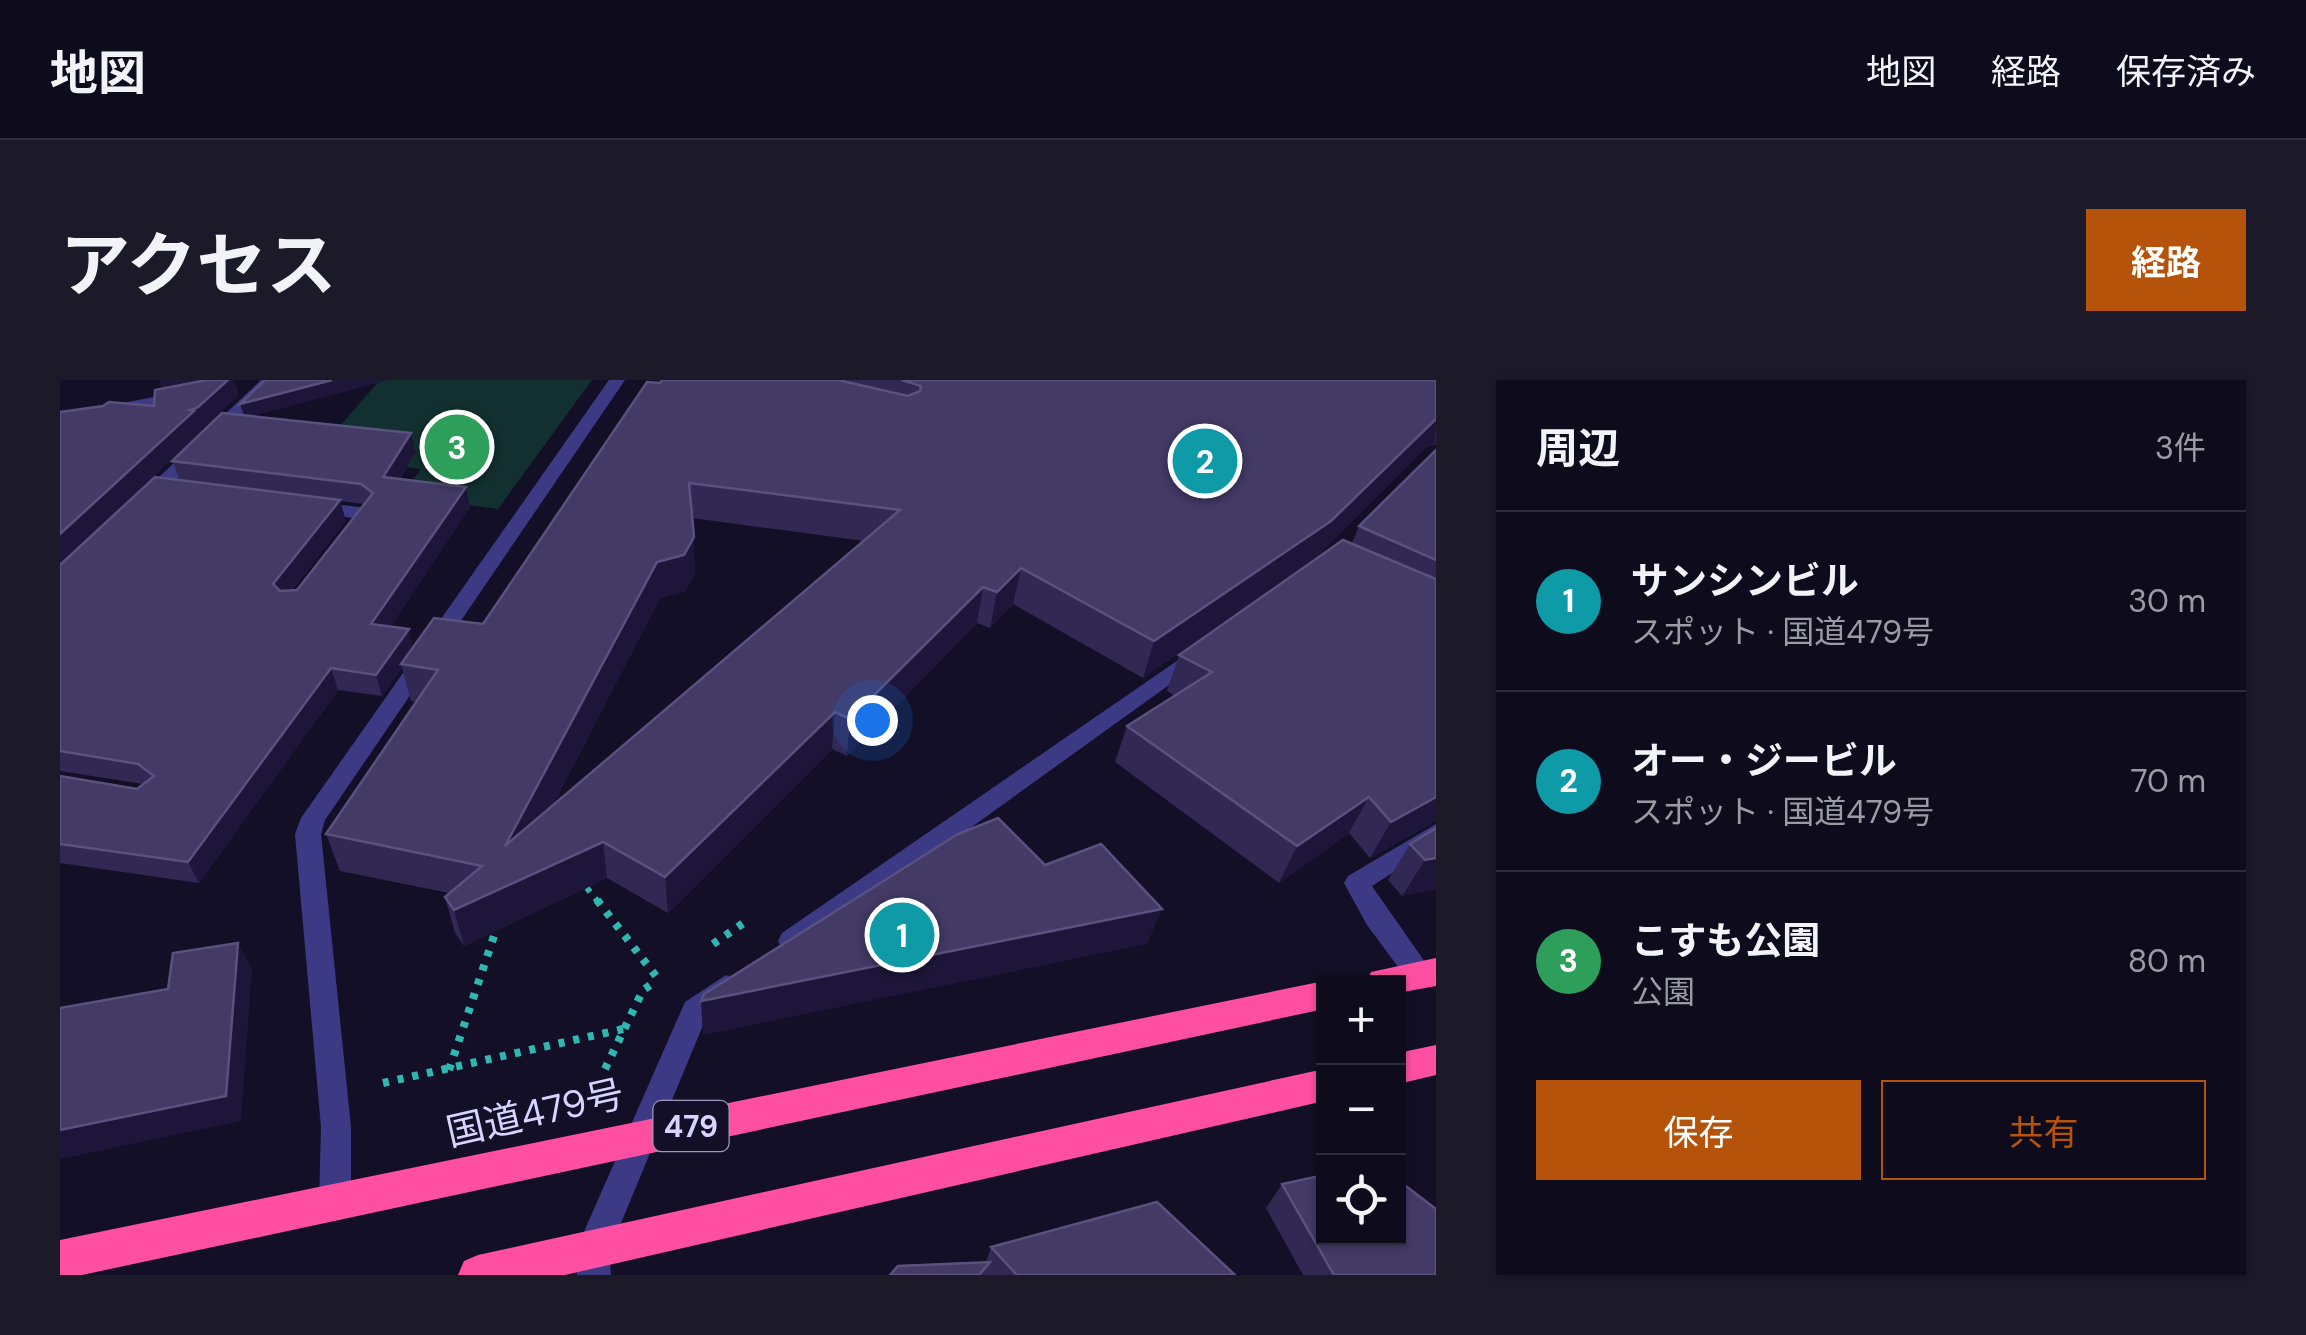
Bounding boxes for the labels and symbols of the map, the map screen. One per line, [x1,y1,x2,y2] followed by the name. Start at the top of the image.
[424,410,490,484] pin: 3
[1172,424,1238,498] pin: 2
[847,695,898,746] your location
[870,898,934,972] pin: 1
[442,1068,628,1158] street label: 国道479号
[654,1101,728,1151] road number: 479

